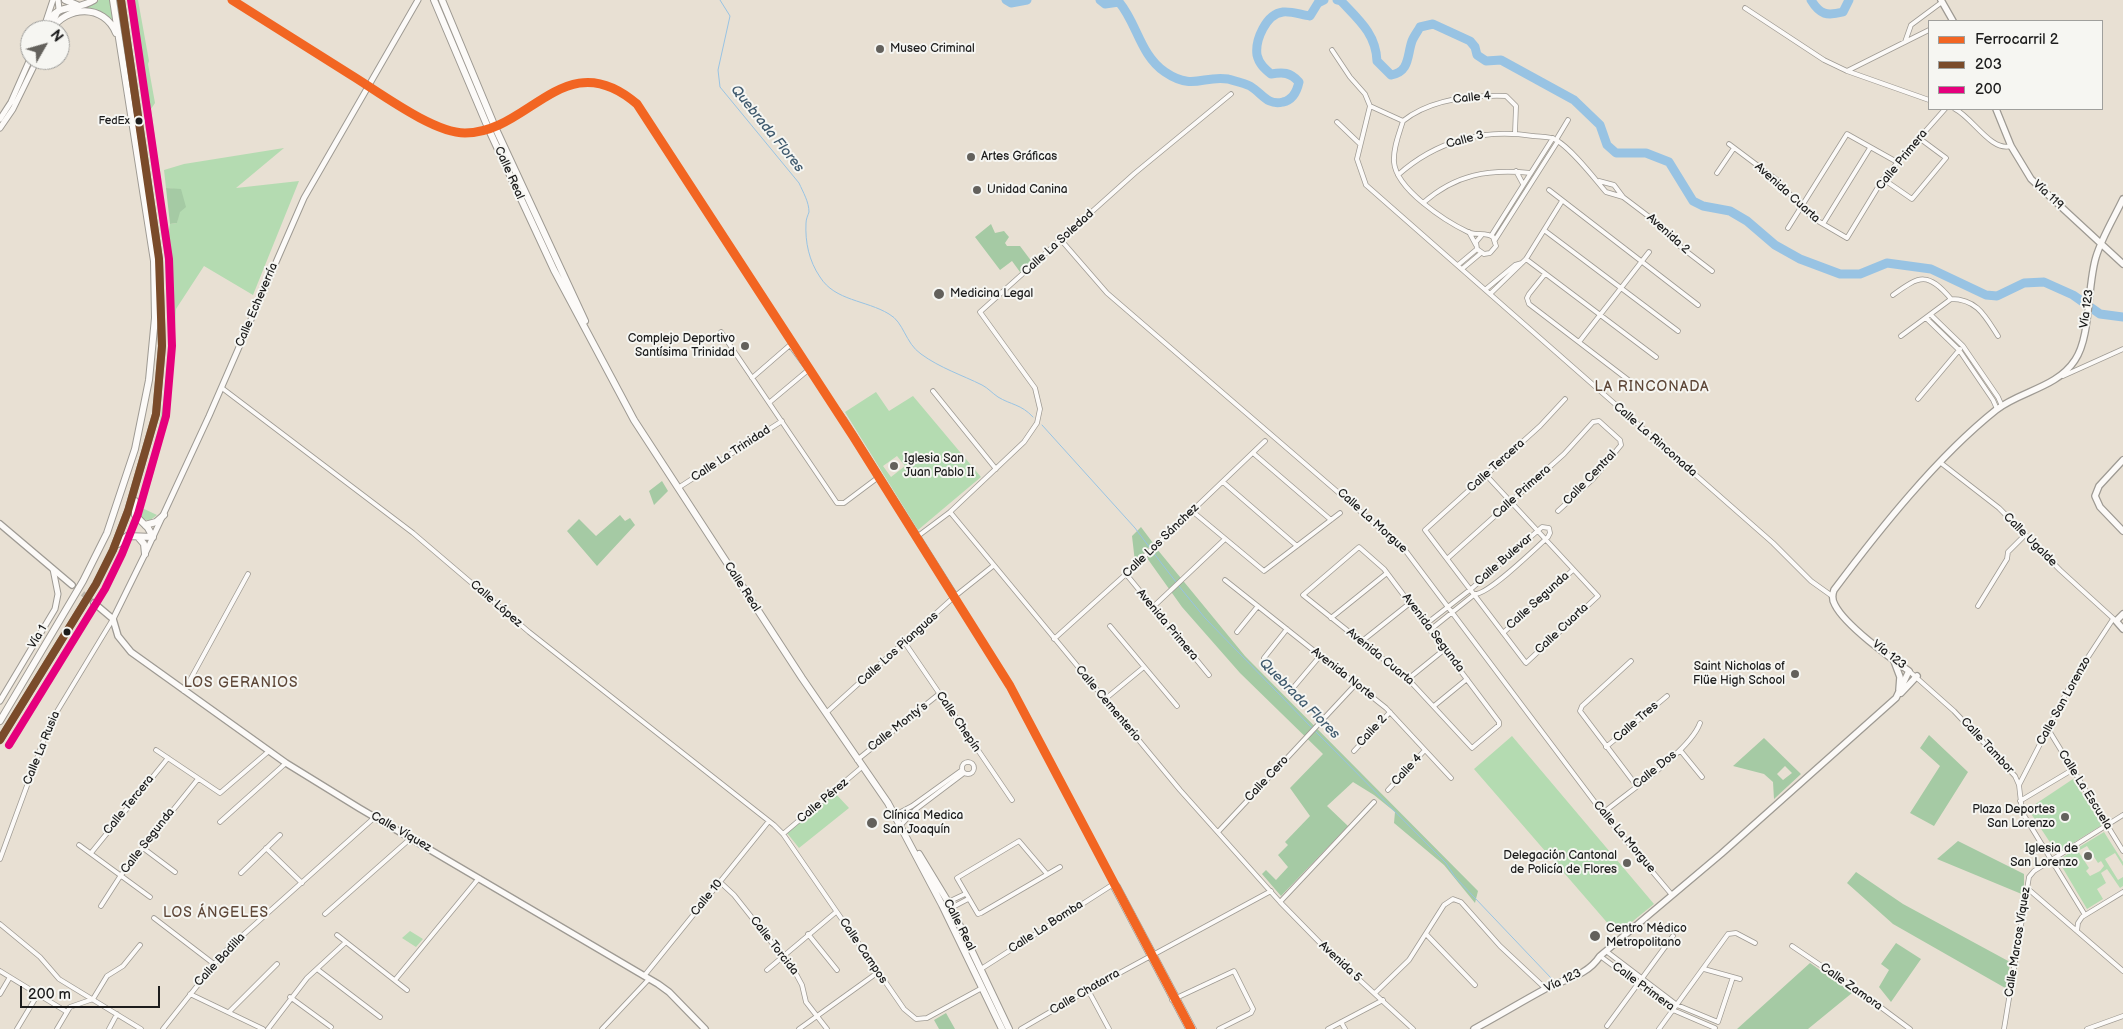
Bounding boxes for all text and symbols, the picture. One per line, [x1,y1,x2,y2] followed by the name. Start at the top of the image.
[20,20,70,70] north arrow
[1928,20,2103,110] legend
[46,27,66,45] text: N
[1975,30,2059,49] text: Ferrocarril 2
[890,42,975,56] place label: Museo Criminal
[874,43,886,55] marker: Museo Criminal
[1975,55,2002,74] text: 203
[1975,80,2002,99] text: 200
[727,82,807,176] water label: Quebrada Flores
[1452,89,1492,107] street label: Calle 4
[99,114,130,128] place label: FedEx
[134,116,144,126] marker: FedEx
[1873,127,1931,193] street label: Calle Primera
[1445,128,1485,152] street label: Calle 3
[491,144,527,202] street label: Calle Real
[981,150,1057,164] place label: Artes Gráficas
[965,151,977,163] marker: Artes Gráficas
[1751,160,1823,226] street label: Avenida Cuarta
[2030,177,2066,213] street label: Vía 119
[987,183,1068,197] place label: Unidad Canina
[971,184,983,196] marker: Unidad Canina
[1019,207,1097,279] street label: Calle La Soledad
[1643,211,1693,257] street label: Avenida 2
[233,261,281,349] street label: Calle Echeverría
[932,287,946,301] marker: Medicina Legal
[950,287,1033,301] place label: Medicina Legal
[2077,289,2097,329] street label: Vía 123
[628,332,735,360] place label: Complejo Deportivo Santísima Trinidad
[739,340,751,352] marker: Complejo Deportivo Santísima Trinidad
[1593,379,1711,395] district label: LA RINCONADA
[1610,400,1700,480] street label: Calle La Rinconada
[689,423,773,485] street label: Calle La Trinidad
[1464,436,1528,496] street label: Calle Tercera
[1560,448,1620,508] street label: Calle Central
[904,452,974,480] place label: Iglesia San Juan Pablo II
[888,460,900,472] marker: Iglesia San Juan Pablo II
[1490,462,1554,522] street label: Calle Primera
[1334,486,1410,556] street label: Calle La Morgue
[1120,501,1202,581] street label: Calle Los Sánchez
[2000,510,2060,570] street label: Calle Ugalde
[1472,531,1536,589] street label: Calle Bulevar
[721,560,763,614] street label: Calle Real
[1504,569,1572,633] street label: Calle Segunda
[467,578,525,630] street label: Calle López
[1133,586,1201,664] street label: Avenida Primera
[1399,591,1467,675] street label: Avenida Segunda
[1532,601,1592,657] street label: Calle Cuarta
[855,609,941,689] street label: Calle Los Pianguas
[26,623,50,651] street label: Vía 1
[1343,625,1417,689] street label: Avenida Cuarta
[62,627,72,637] unlabelled marker
[1869,637,1909,673] street label: Vía 123
[1308,645,1378,703] street label: Avenida Norte
[2034,654,2094,748] street label: Calle San Lorenzo
[1255,655,1343,743] water label: Quebrada Flores
[1693,660,1785,688] place label: Saint Nicholas of Flüe High School
[1072,663,1144,745] street label: Calle Cementerio
[1789,668,1801,680] marker: Saint Nicholas of Flüe High School
[182,675,300,691] district label: LOS GERANIOS
[933,689,983,755] street label: Calle Chepín
[865,699,931,755] street label: Calle Monty´s
[1611,699,1661,745] street label: Calle Tres
[21,709,63,787] street label: Calle La Rusia
[1354,712,1390,750] street label: Calle 2
[1957,715,2017,777] street label: Calle Tambor
[1630,748,1680,792] street label: Calle Dos
[2055,748,2115,832] street label: Calle La Escuela
[1389,751,1425,789] street label: Calle 4
[1242,753,1292,805] street label: Calle Cero
[101,772,157,838] street label: Calle Tercera
[795,775,851,827] street label: Calle Pérez
[1590,798,1658,876] street label: Calle La Morgue
[1972,803,2055,831] place label: Plaza Deportes San Lorenzo
[118,805,178,877] street label: Calle Segunda
[368,809,434,855] street label: Calle Víquez
[883,809,963,837] place label: Clínica Medica San Joaquín
[2059,811,2071,823] marker: Plaza Deportes San Lorenzo
[865,816,879,830] marker: Clínica Medica San Joaquín
[2010,842,2078,870] place label: Iglesia de San Lorenzo
[1503,849,1617,877] place label: Delegación Cantonal de Policía de Flores
[2082,850,2094,862] marker: Iglesia de San Lorenzo
[1621,857,1633,869] marker: Delegación Cantonal de Policía de Flores
[688,877,726,919] street label: Calle 10
[2002,886,2034,998] street label: Calle Marcos Víquez
[940,897,978,953] street label: Calle Real
[1006,898,1086,956] street label: Calle La Bomba
[162,905,270,921] district label: LOS ÁNGELES
[747,914,801,978] street label: Calle Torcida
[836,916,890,986] street label: Calle Campos
[1606,922,1687,950] place label: Centro Médico Metropolitano
[1588,929,1602,943] marker: Centro Médico Metropolitano
[192,930,248,990] street label: Calle Badilla
[1316,939,1364,985] street label: Avenida 5
[1609,960,1677,1014] street label: Calle Primera
[1817,960,1885,1014] street label: Calle Zamora
[1048,966,1122,1018] street label: Calle Chatarra
[1542,966,1584,996] street label: Vía 123
[22,976,162,1008] scale bar
[28,985,71,1004] text: 200 m

